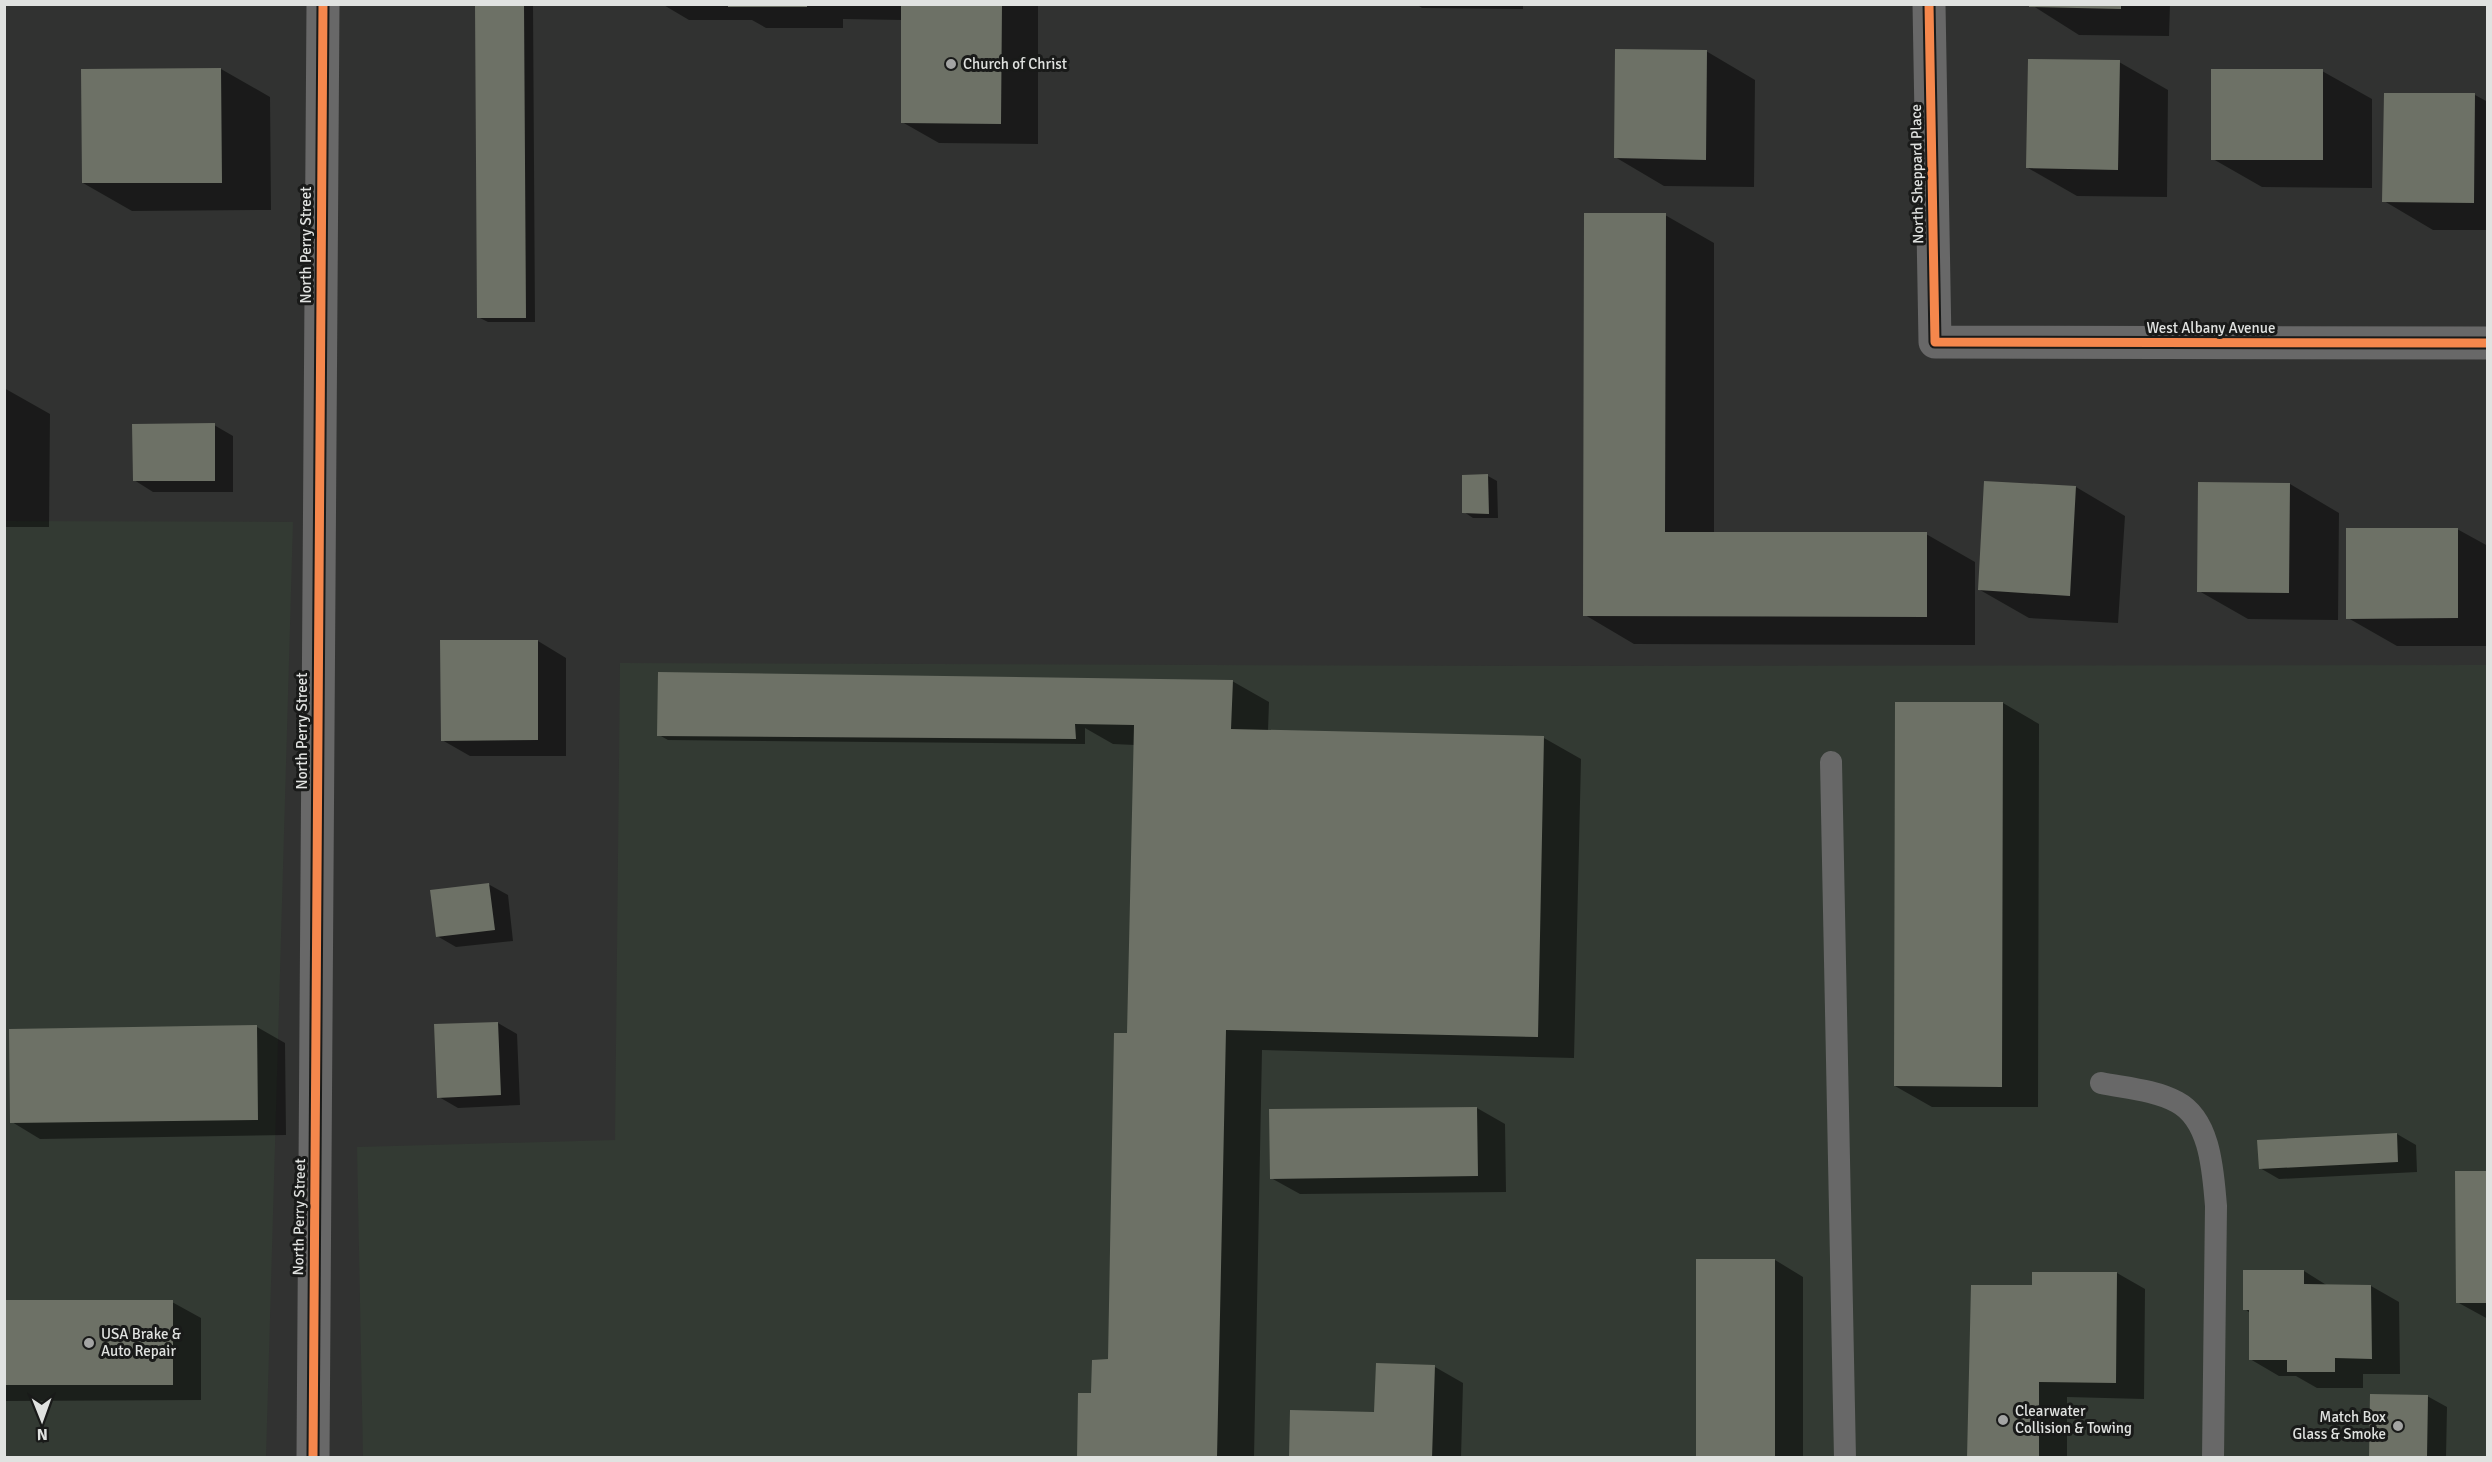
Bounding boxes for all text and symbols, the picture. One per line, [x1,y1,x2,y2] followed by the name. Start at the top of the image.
[963,55,1067,73] place label: Church of Christ
[944,57,958,71] marker: Church of Christ
[1907,104,1927,244] street label: North Sheppard Place
[297,187,315,303] street label: North Perry Street
[2147,319,2275,337] street label: West Albany Avenue
[293,673,311,789] street label: North Perry Street
[289,1158,309,1276] street label: North Perry Street
[101,1325,182,1360] place label: USA Brake & Auto Repair
[82,1336,96,1350] marker: USA Brake & Auto Repair
[12,1390,72,1450] north arrow
[2015,1402,2132,1437] place label: Clearwater Collision & Towing
[2292,1408,2386,1443] place label: Match Box Glass & Smoke
[1996,1413,2010,1427] marker: Clearwater Collision & Towing
[2391,1419,2405,1433] marker: Match Box Glass & Smoke
[37,1424,48,1444] text: N

